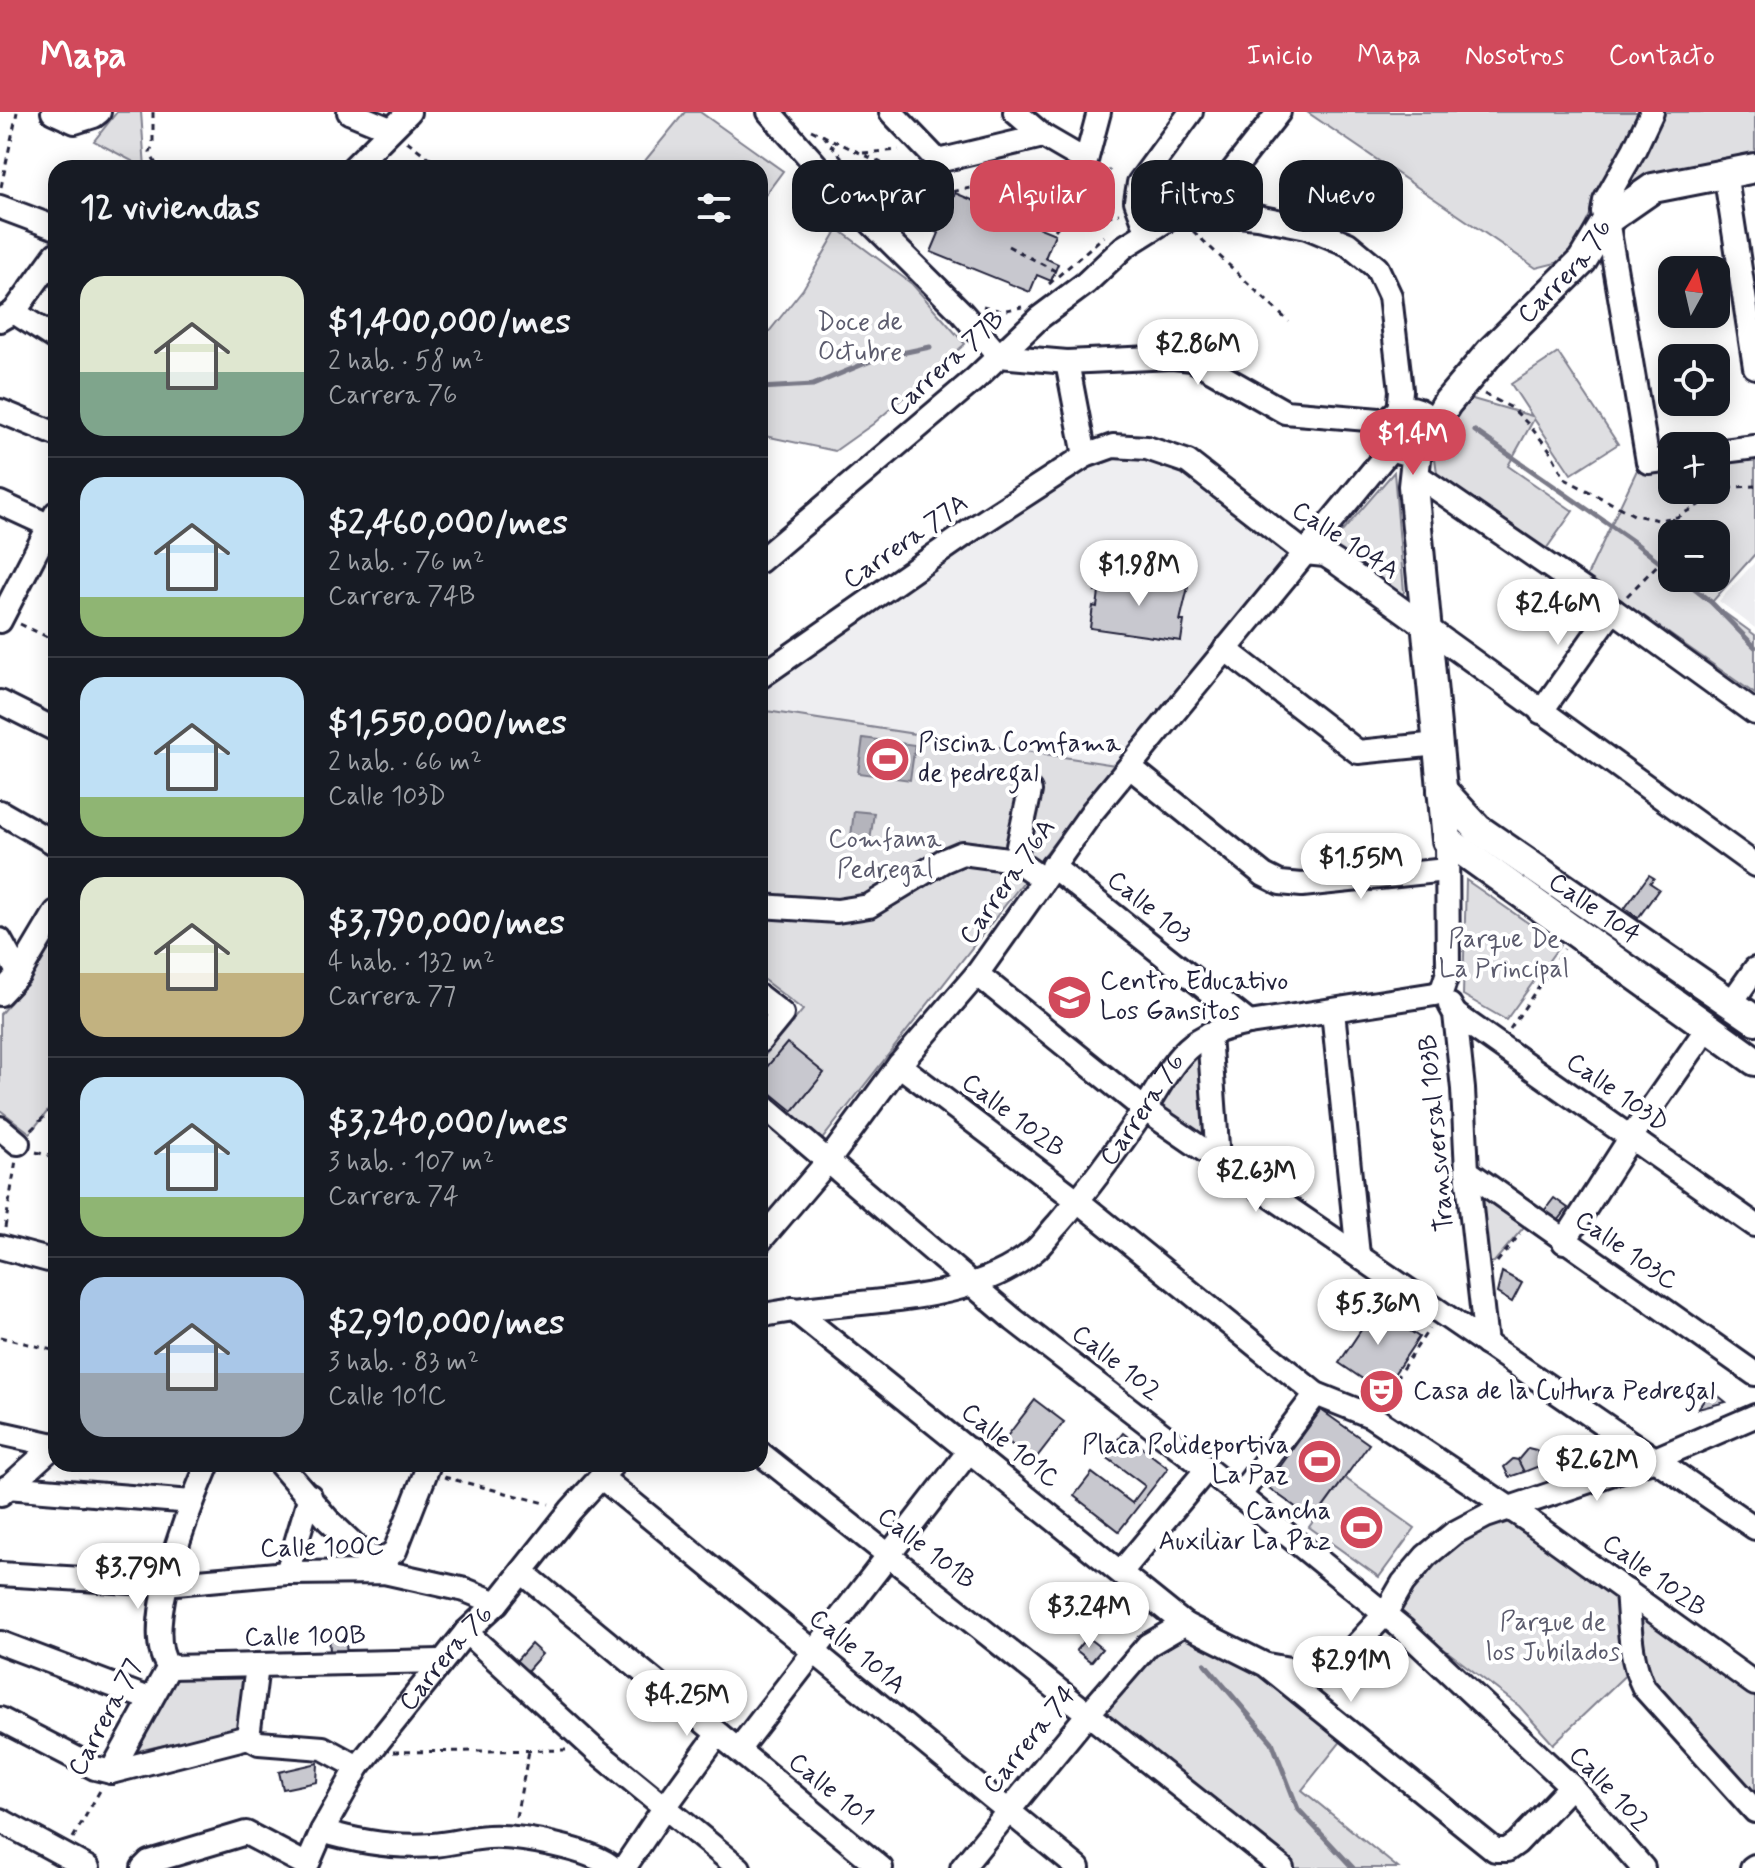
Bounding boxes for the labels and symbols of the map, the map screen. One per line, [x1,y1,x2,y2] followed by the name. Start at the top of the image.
[1511,213,1620,332] street label: Carrera 76
[1658,256,1730,328] north arrow
[882,303,1012,425] street label: Carrera 77B
[817,306,903,370] park label: Doce de Octubre
[1133,319,1263,387] pin: $2.86M
[1357,409,1469,477] pin: $1.4M
[837,486,975,598] street label: Carrera 77A
[1285,494,1405,588] street label: Calle 104A
[1074,540,1204,608] pin: $1.98M
[1493,579,1623,647] pin: $2.46M
[918,727,1121,794] place label: Piscina Comfama de pedregal
[863,735,911,783] sports icon: Piscina Comfama de pedregal
[952,812,1064,952] street label: Carrera 76A
[828,823,942,887] park label: Comfama Pedregal
[1296,833,1426,901] pin: $1.55M
[1099,863,1199,953] street label: Calle 103
[1541,865,1647,953] street label: Calle 104
[1439,923,1569,987] park label: Parque De La Principal
[1100,965,1288,1029] place label: Centro Educativo Los Gansitos
[1045,973,1093,1021] school or university icon: Centro Educativo Los Gansitos
[1411,1033,1463,1233] street label: Transversal 103B
[1559,1045,1675,1141] street label: Calle 103D
[1093,1046,1193,1173] street label: Carrera 76
[954,1066,1072,1166] street label: Calle 102B
[1191,1146,1321,1214] pin: $2.63M
[1568,1203,1684,1299] street label: Calle 103C
[1313,1279,1443,1347] pin: $5.36M
[1064,1317,1168,1409] street label: Calle 102
[1358,1368,1406,1416] theatre icon: Casa de la Cultura Pedregal
[1413,1375,1715,1412] place label: Casa de la Cultura Pedregal
[953,1396,1067,1496] street label: Calle 101C
[1082,1429,1289,1493] place label: Placa Polideportiva La Paz
[1532,1435,1662,1503] pin: $2.62M
[1296,1437,1344,1485] sports icon: Placa Polideportiva La Paz
[1159,1495,1331,1559] place label: Cancha Auxiliar La Paz
[870,1500,982,1598] street label: Calle 101B
[1338,1503,1386,1551] sports icon: Cancha Auxiliar La Paz
[1595,1527,1713,1625] street label: Calle 102B
[260,1530,384,1566] street label: Calle 100C
[73,1543,203,1611] pin: $3.79M
[1024,1582,1154,1650] pin: $3.24M
[392,1598,501,1719] street label: Carrera 76
[801,1602,913,1702] street label: Calle 101A
[1486,1606,1620,1670] park label: Parque de los Jubilados
[244,1619,366,1655] street label: Calle 100B
[1286,1636,1416,1704] pin: $2.91M
[61,1653,151,1783] street label: Carrera 77
[622,1670,752,1738] pin: $4.25M
[976,1678,1084,1802] street label: Carrera 74
[1561,1739,1657,1839] street label: Calle 102
[781,1745,879,1835] street label: Calle 101

